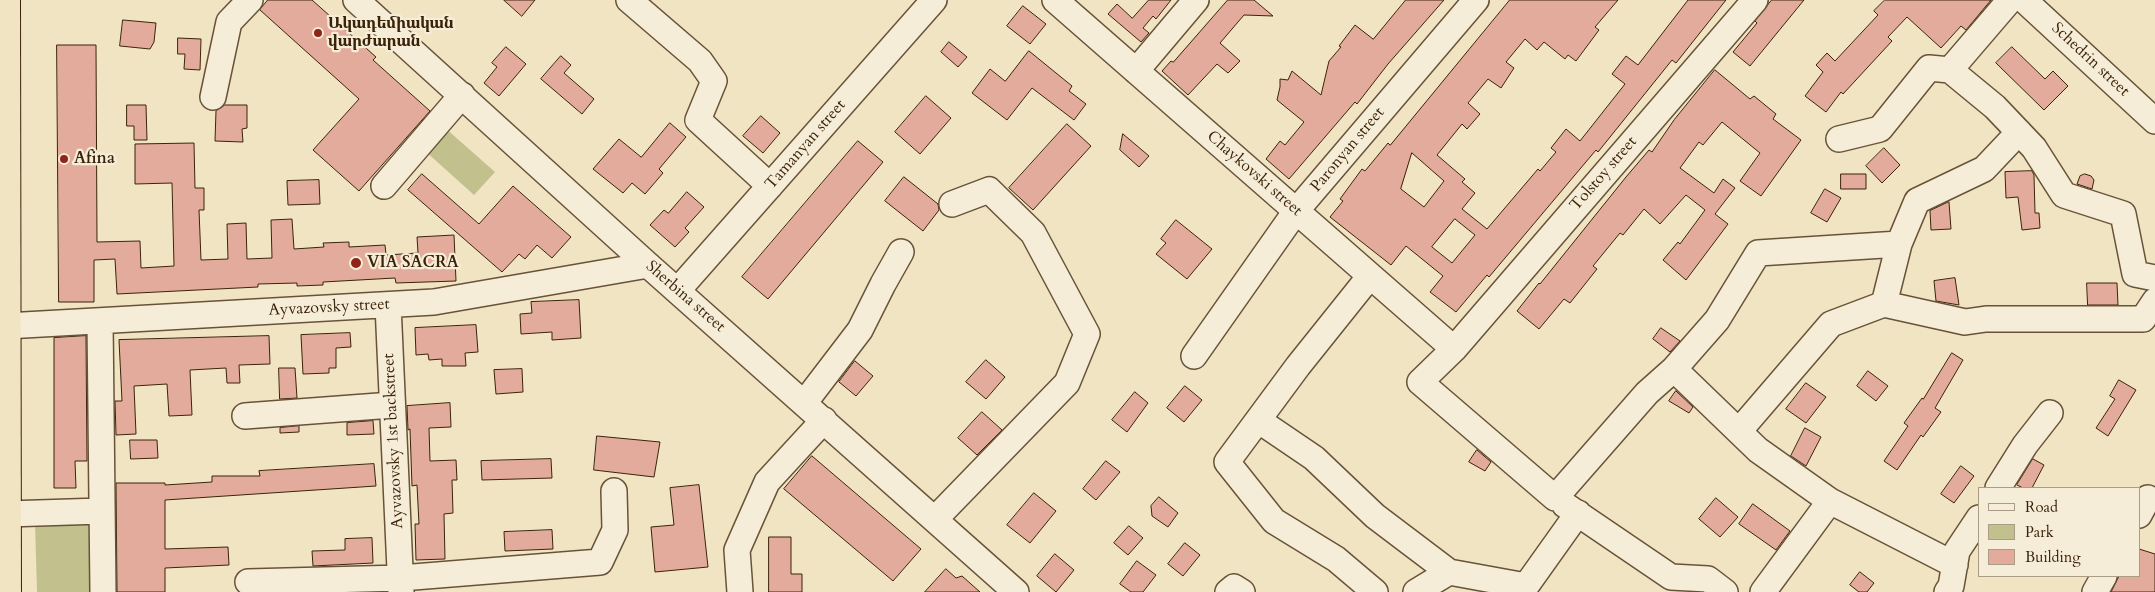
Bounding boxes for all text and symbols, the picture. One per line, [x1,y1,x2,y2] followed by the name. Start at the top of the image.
[328,14,454,52] place label: Ակադեմիական վարժարան
[2047,19,2133,101] street label: Schedrin street
[312,27,324,39] marker: Ակադեմիական վարժարան
[762,96,850,194] street label: Tamanyan street
[1307,104,1389,196] street label: Paronyan street
[1202,127,1306,221] street label: Chaykovski street
[1567,133,1641,215] street label: Tolstoy street
[74,149,115,169] place label: Afina
[58,153,70,165] marker: Afina
[367,253,459,273] place label: VIA SACRA
[349,256,363,270] marker: VIA SACRA
[641,257,729,337] street label: Sherbina street
[268,295,390,321] street label: Ayvazovsky street
[380,353,408,529] street label: Ayvazovsky 1st backstreet
[1978,487,2140,577] legend
[2025,497,2058,517] text: Road
[2025,522,2054,542] text: Park
[2025,547,2081,567] text: Building

